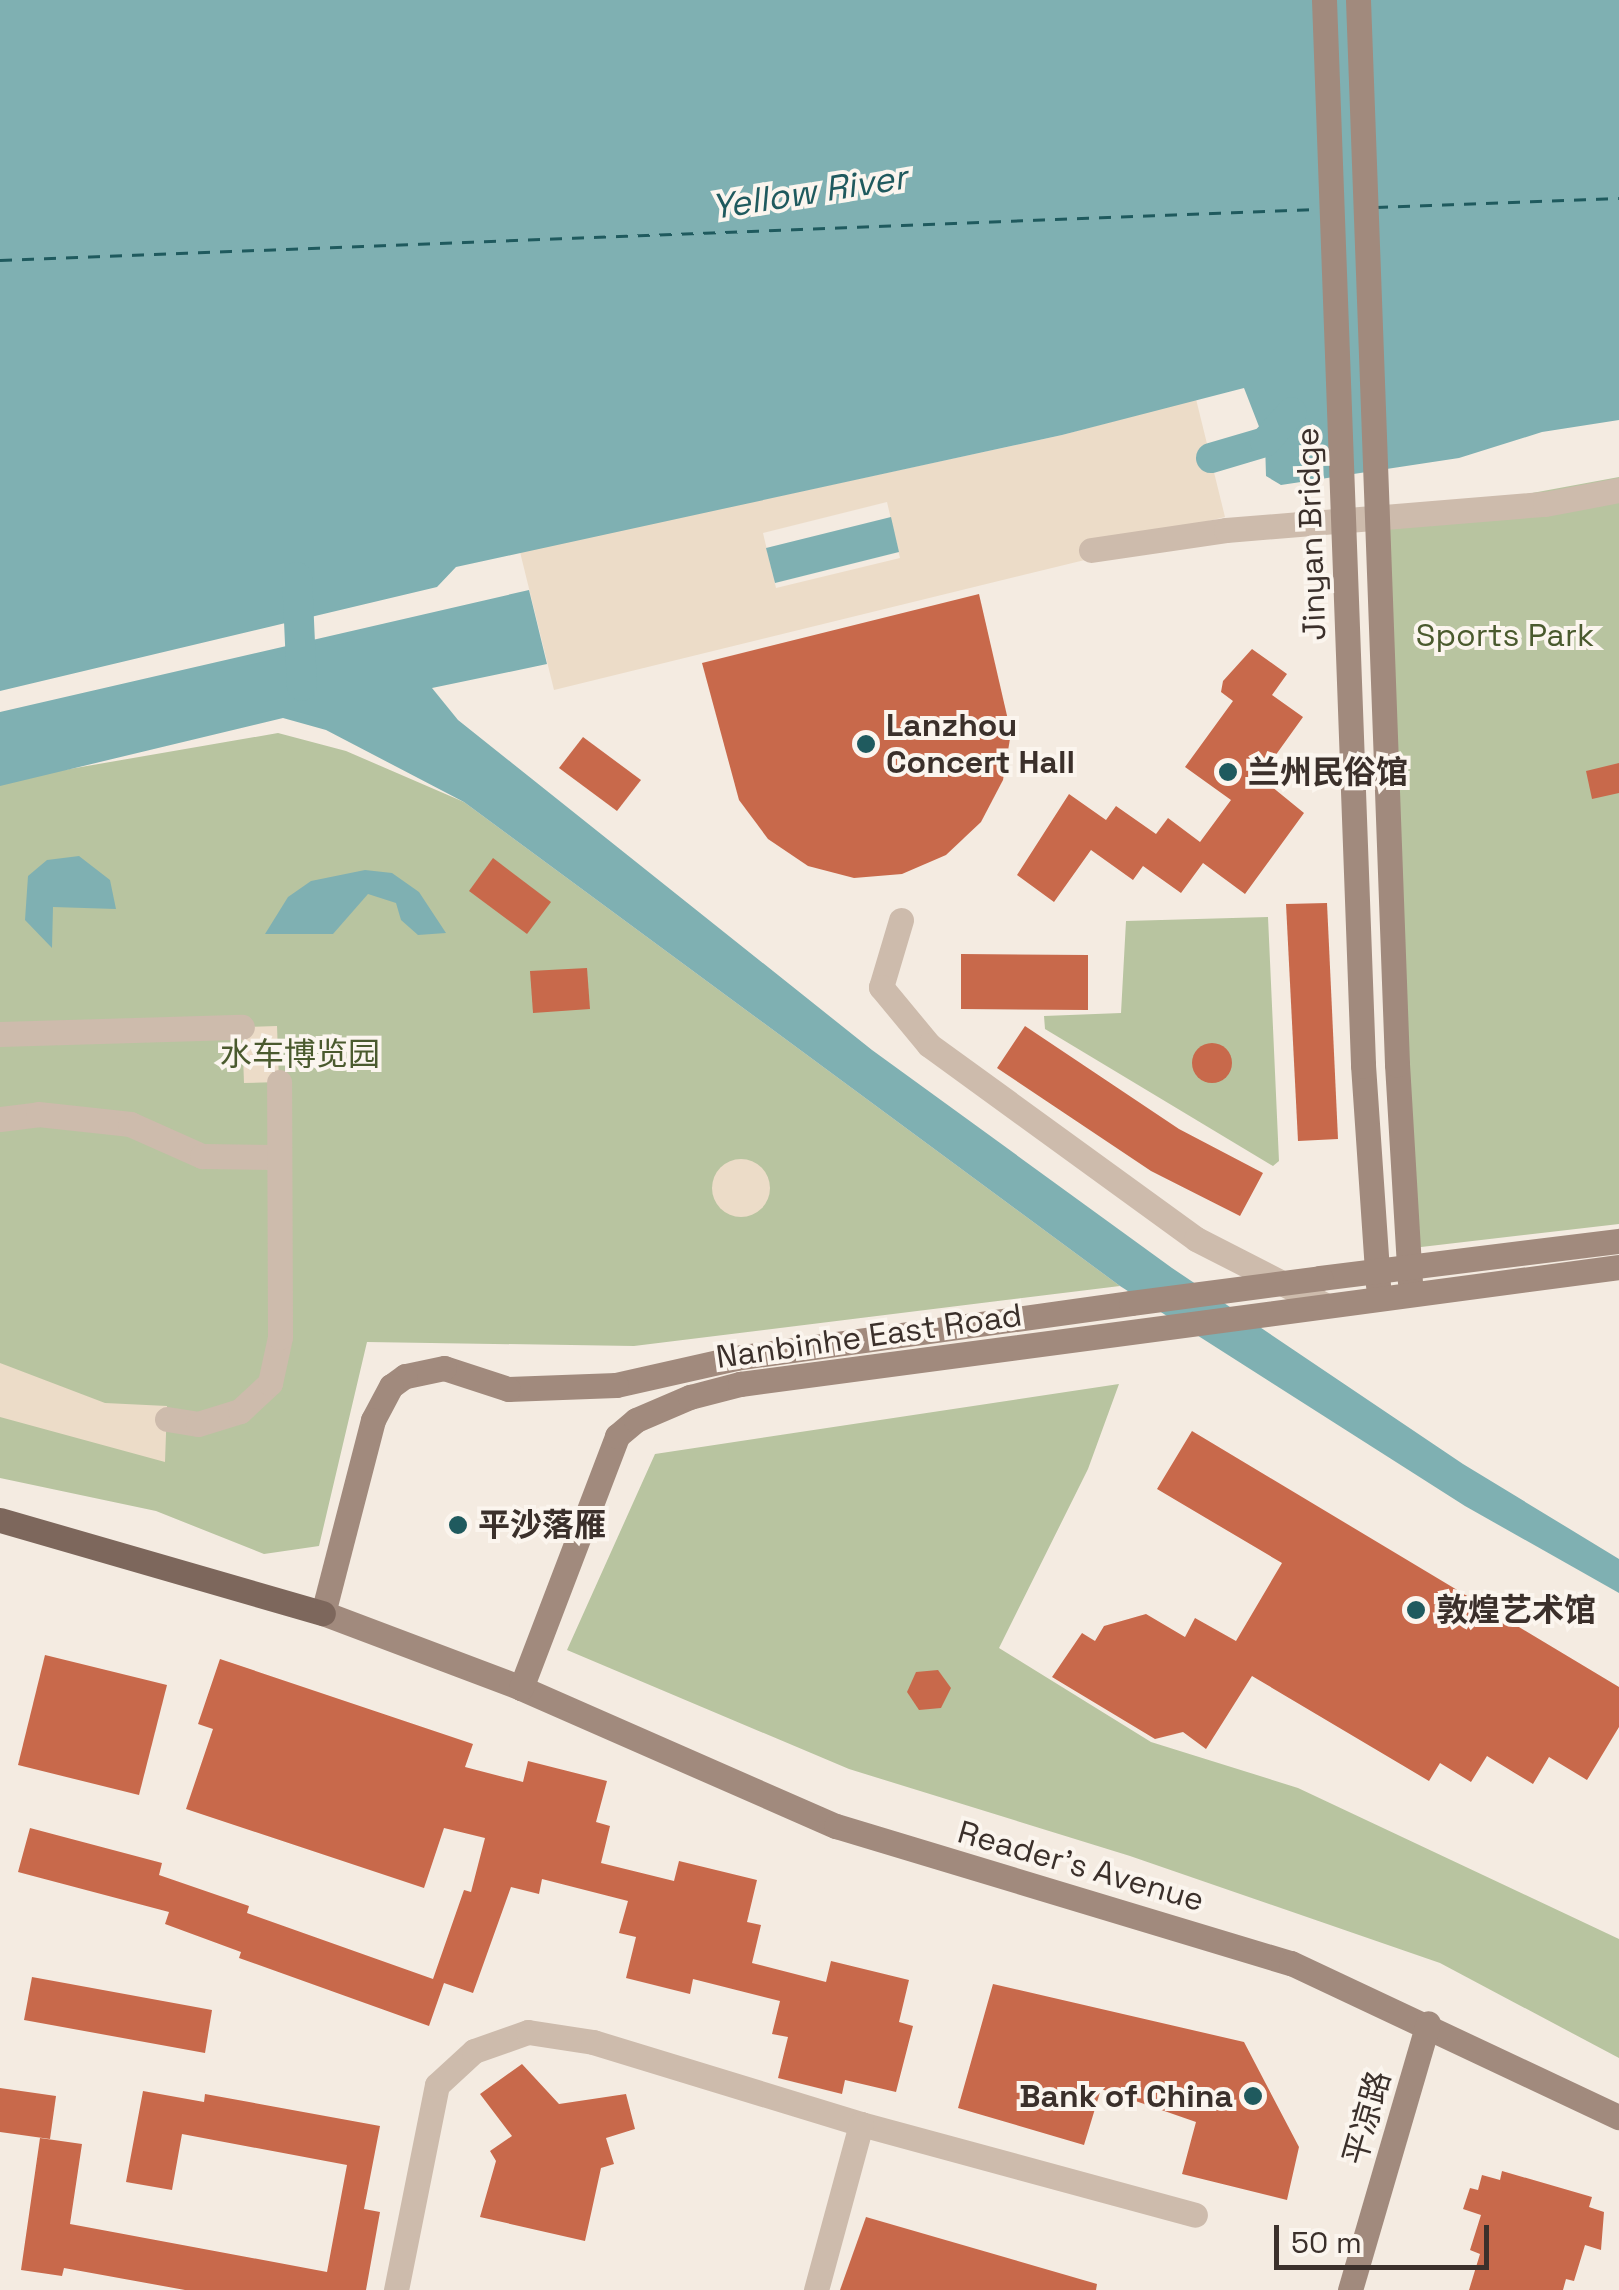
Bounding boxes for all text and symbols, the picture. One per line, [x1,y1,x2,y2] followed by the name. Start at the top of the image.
[708,156,910,228] water label: Yellow River
[1288,427,1334,641] street label: Jinyan Bridge
[1416,616,1594,654] park label: Sports Park
[886,707,1075,782] place label: Lanzhou Concert Hall
[855,733,877,755] marker: Lanzhou Concert Hall
[1248,753,1408,791] place label: 兰州民俗馆
[1217,761,1239,783] marker: 兰州民俗馆
[220,1035,380,1073] park label: 水车博览园
[714,1296,1024,1376] street label: Nanbinhe East Road
[478,1506,606,1544] place label: 平沙落雁
[447,1514,469,1536] marker: 平沙落雁
[1436,1591,1596,1629] place label: 敦煌艺术馆
[1405,1599,1427,1621] marker: 敦煌艺术馆
[953,1812,1209,1920] street label: Reader's Avenue
[1335,2067,1399,2169] street label: 平凉路
[1019,2077,1233,2115] place label: Bank of China
[1242,2085,1264,2107] marker: Bank of China
[1279,2205,1494,2267] scale bar
[1291,2223,1362,2262] text: 50 m

